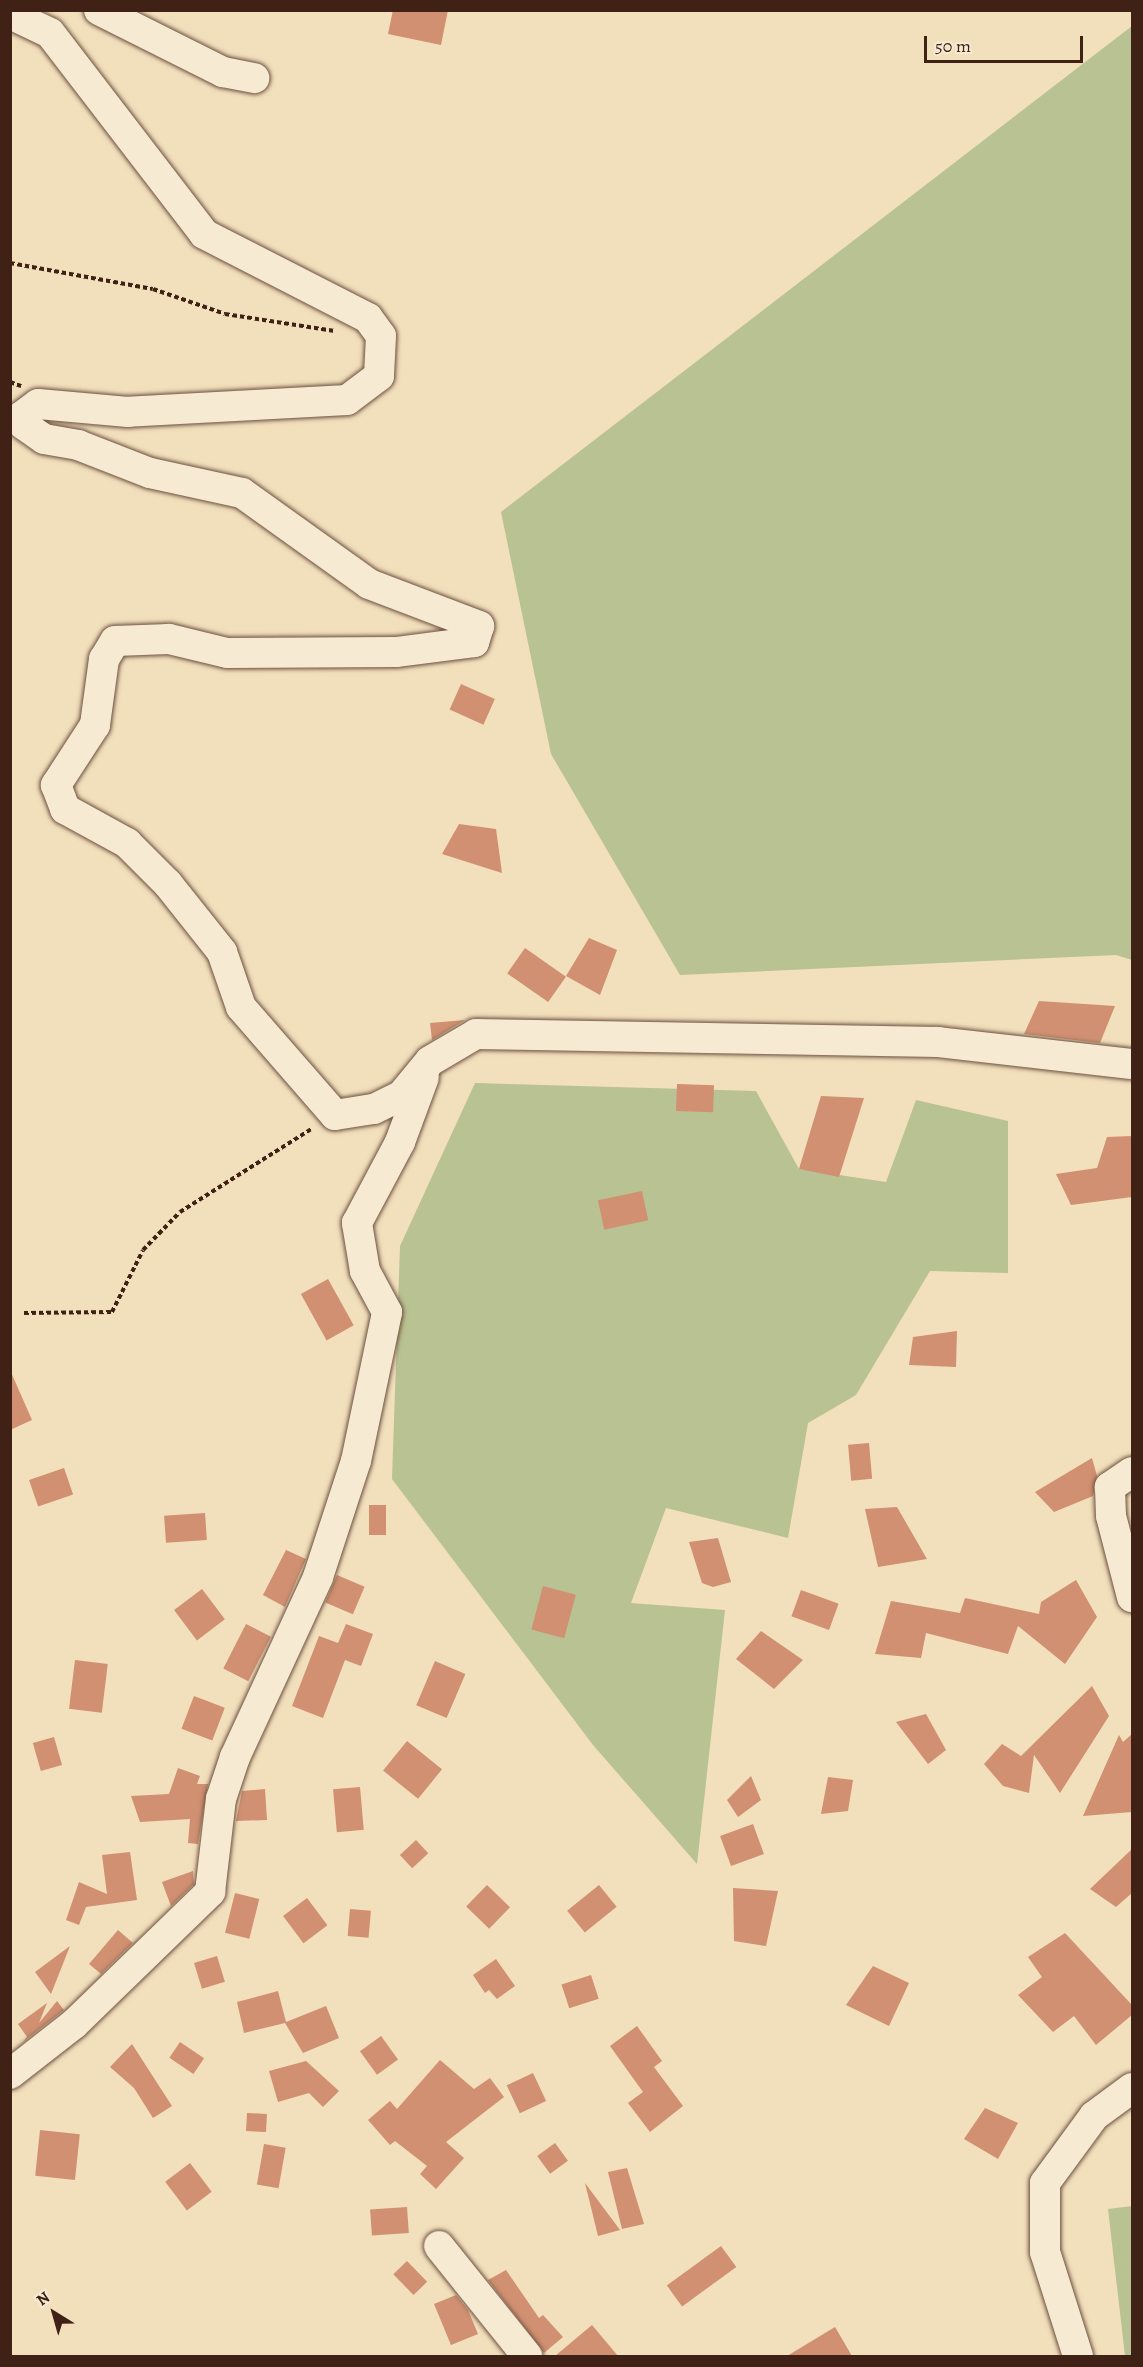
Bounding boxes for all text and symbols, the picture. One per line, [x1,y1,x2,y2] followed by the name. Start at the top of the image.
[927,24,1086,62] scale bar
[935,34,971,58] text: 50 m
[24,2283,84,2343] north arrow
[32,2286,54,2311] text: N

